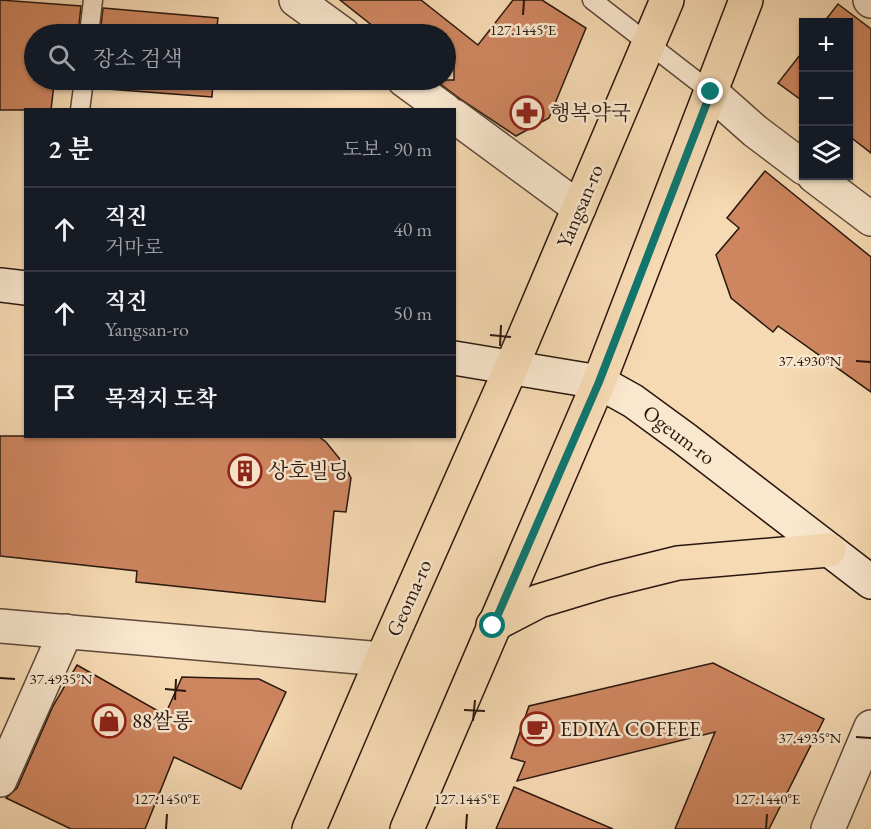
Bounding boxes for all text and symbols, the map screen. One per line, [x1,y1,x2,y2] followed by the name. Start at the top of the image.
[799,18,853,180] map controls
[799,18,853,72] button: +
[490,20,557,39] text: 127.1445°E
[24,24,456,90] search box
[45,41,78,74] icon: search
[93,44,182,73] text: 장소 검색
[799,72,853,126] button: −
[697,78,723,104] route end
[509,95,545,131] pharmacy icon: 행복약국
[550,99,631,126] place label: 행복약국
[799,126,853,180] button: layers
[48,132,93,166] text: 2 분
[343,136,432,162] text: 도보 · 90 m
[550,160,609,252] street label: Yangsan-ro
[105,202,148,231] text: 직진
[48,213,81,246] icon: ahead
[393,216,432,242] text: 40 m
[105,234,163,260] text: 거마로
[105,287,148,316] text: 직진
[48,297,81,330] icon: ahead
[393,300,432,326] text: 50 m
[105,316,189,342] text: Yangsan-ro
[779,351,842,370] text: 37.4930°N
[48,381,81,414] icon: arrive
[105,384,216,413] text: 목적지 도착
[638,399,721,471] street label: Ogeum-ro
[227,453,263,489] building icon: 상호빌딩
[268,457,349,484] place label: 상호빌딩
[380,555,437,641] street label: Geoma-ro
[479,612,505,638] route start
[30,669,93,688] text: 37.4935°N
[91,703,127,739] shop icon: 88쌀롱
[132,707,193,734] place label: 88쌀롱
[519,711,555,747] cafe icon: EDIYA COFFEE
[560,715,701,742] place label: EDIYA COFFEE
[779,728,842,747] text: 37.4935°N
[134,789,201,808] text: 127.1450°E
[434,789,501,808] text: 127.1445°E
[734,789,801,808] text: 127.1440°E

